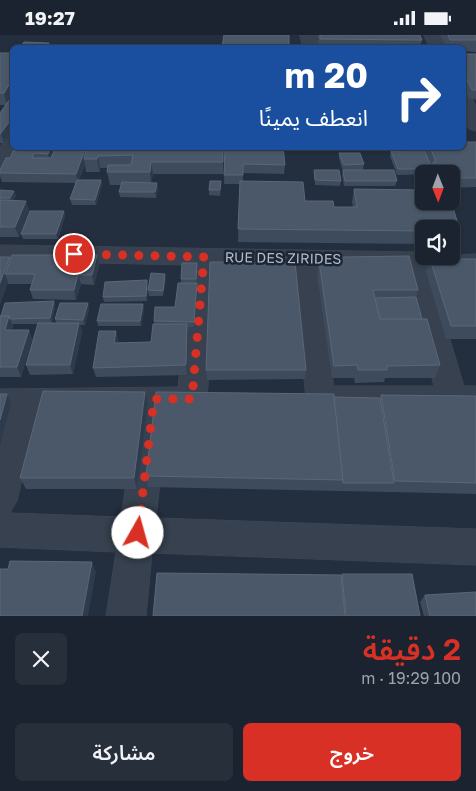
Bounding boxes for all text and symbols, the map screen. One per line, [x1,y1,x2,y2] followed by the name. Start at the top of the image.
[25,6,75,29] text: 19:27
[284,54,368,96] text: 20 m
[386,65,451,130] icon: right
[259,104,368,131] text: انعطف يمينًا
[415,165,460,210] north arrow
[415,165,460,265] map controls
[415,220,460,265] button: sound
[53,233,95,275] pin
[60,240,88,268] icon: arrive
[225,248,341,267] street label: RUE DES ZIRIDES
[111,506,163,558] position arrow
[363,631,461,667] text: 2 دقيقة
[15,633,67,685] button: close
[361,668,461,688] text: 100 m · 19:29
[15,723,233,781] button: مشاركة
[243,723,461,781] button: خروج

